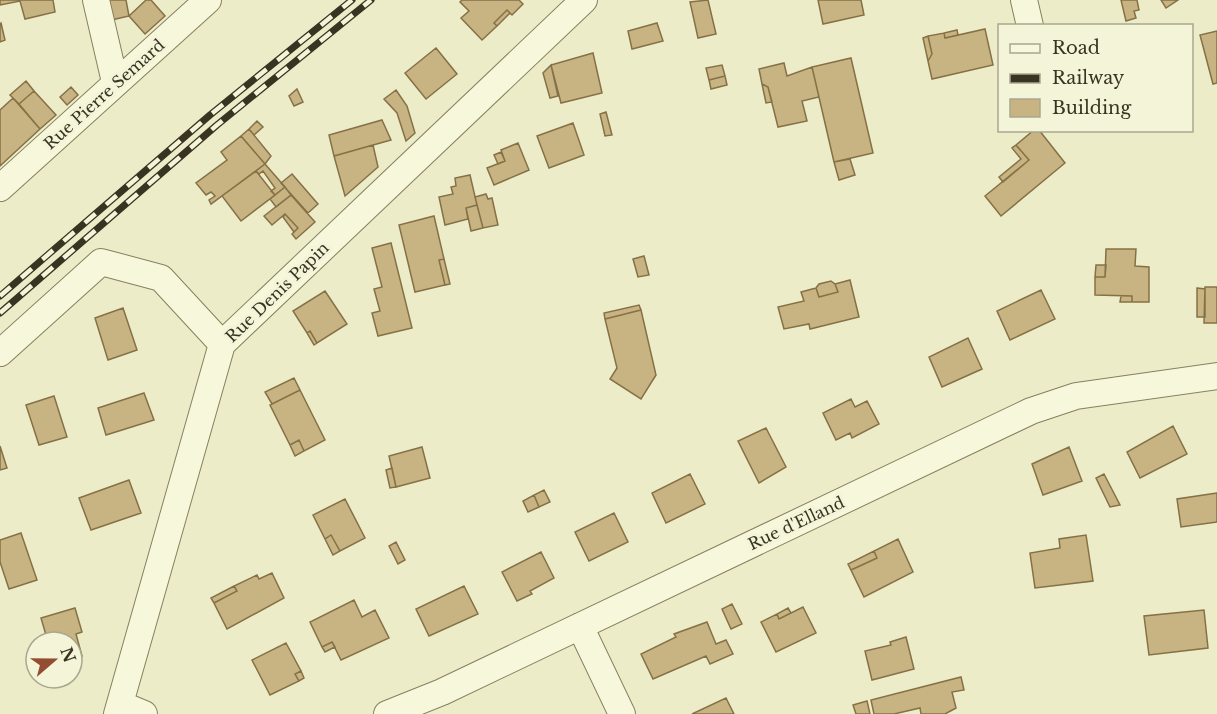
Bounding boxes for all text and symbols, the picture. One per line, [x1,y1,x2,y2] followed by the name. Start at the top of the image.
[998,24,1193,132] legend
[40,34,169,153] street label: Rue Pierre Semard
[1052,37,1100,59] text: Road
[1052,67,1125,89] text: Railway
[1052,97,1131,119] text: Building
[221,238,333,346] street label: Rue Denis Papin
[745,492,848,554] street label: Rue d'Elland
[24,630,84,690] north arrow
[56,644,80,665] text: N

